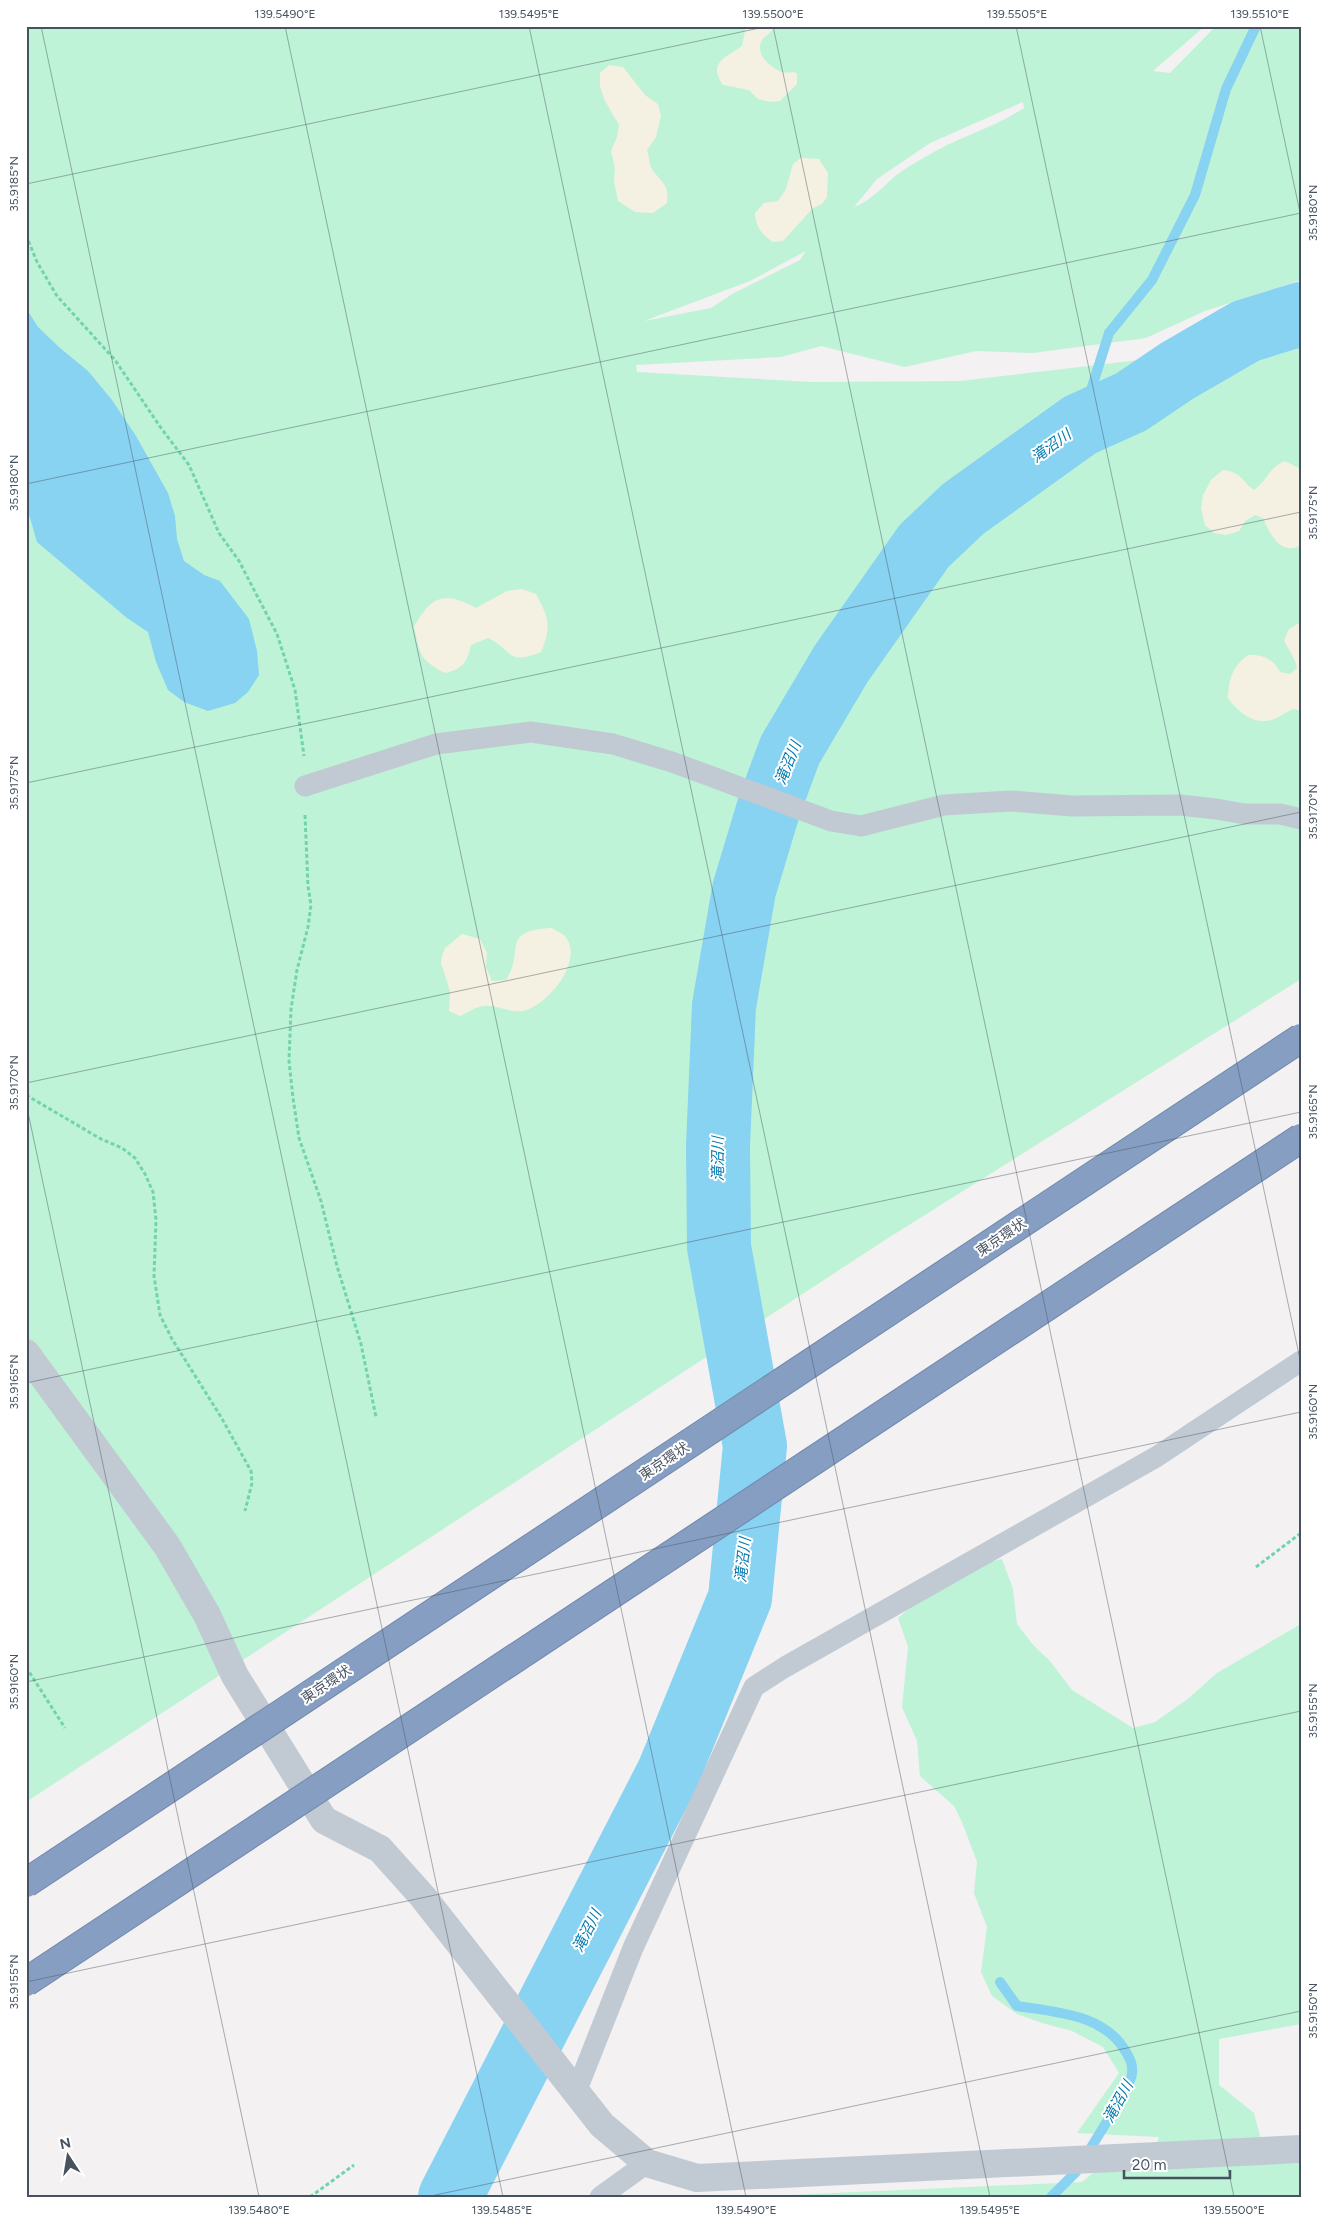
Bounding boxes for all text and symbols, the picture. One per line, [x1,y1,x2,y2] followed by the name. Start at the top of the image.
[254,7,316,21] text: 139.5490°E
[499,7,559,21] text: 139.5495°E
[742,7,804,21] text: 139.5500°E
[987,7,1047,21] text: 139.5505°E
[1231,7,1289,21] text: 139.5510°E
[7,156,21,212] text: 35.9185°N
[1306,185,1320,241] text: 35.9180°N
[1028,424,1076,467] water label: 滝沼川
[7,455,21,511] text: 35.9180°N
[1306,486,1320,540] text: 35.9175°N
[771,737,806,787] water label: 滝沼川
[7,756,21,810] text: 35.9175°N
[1306,784,1320,840] text: 35.9170°N
[7,1055,21,1111] text: 35.9170°N
[1306,1084,1320,1140] text: 35.9165°N
[709,1135,727,1182] water label: 滝沼川
[973,1215,1029,1260] street label: 東京環状
[7,1354,21,1410] text: 35.9165°N
[1306,1384,1320,1440] text: 35.9160°N
[636,1439,692,1484] street label: 東京環状
[732,1535,755,1583] water label: 滝沼川
[7,1654,21,1710] text: 35.9160°N
[298,1662,354,1707] street label: 東京環状
[1306,1683,1320,1739] text: 35.9155°N
[569,1905,606,1955] water label: 滝沼川
[7,1954,21,2010] text: 35.9155°N
[1306,1983,1320,2039] text: 35.9150°N
[1099,2076,1138,2126] water label: 滝沼川
[42,2130,92,2180] north arrow
[58,2134,72,2153] text: N
[1124,2148,1231,2180] scale bar
[1132,2156,1166,2174] text: 20 m
[228,2203,290,2217] text: 139.5480°E
[472,2203,532,2217] text: 139.5485°E
[715,2203,777,2217] text: 139.5490°E
[960,2203,1020,2217] text: 139.5495°E
[1203,2203,1265,2217] text: 139.5500°E

